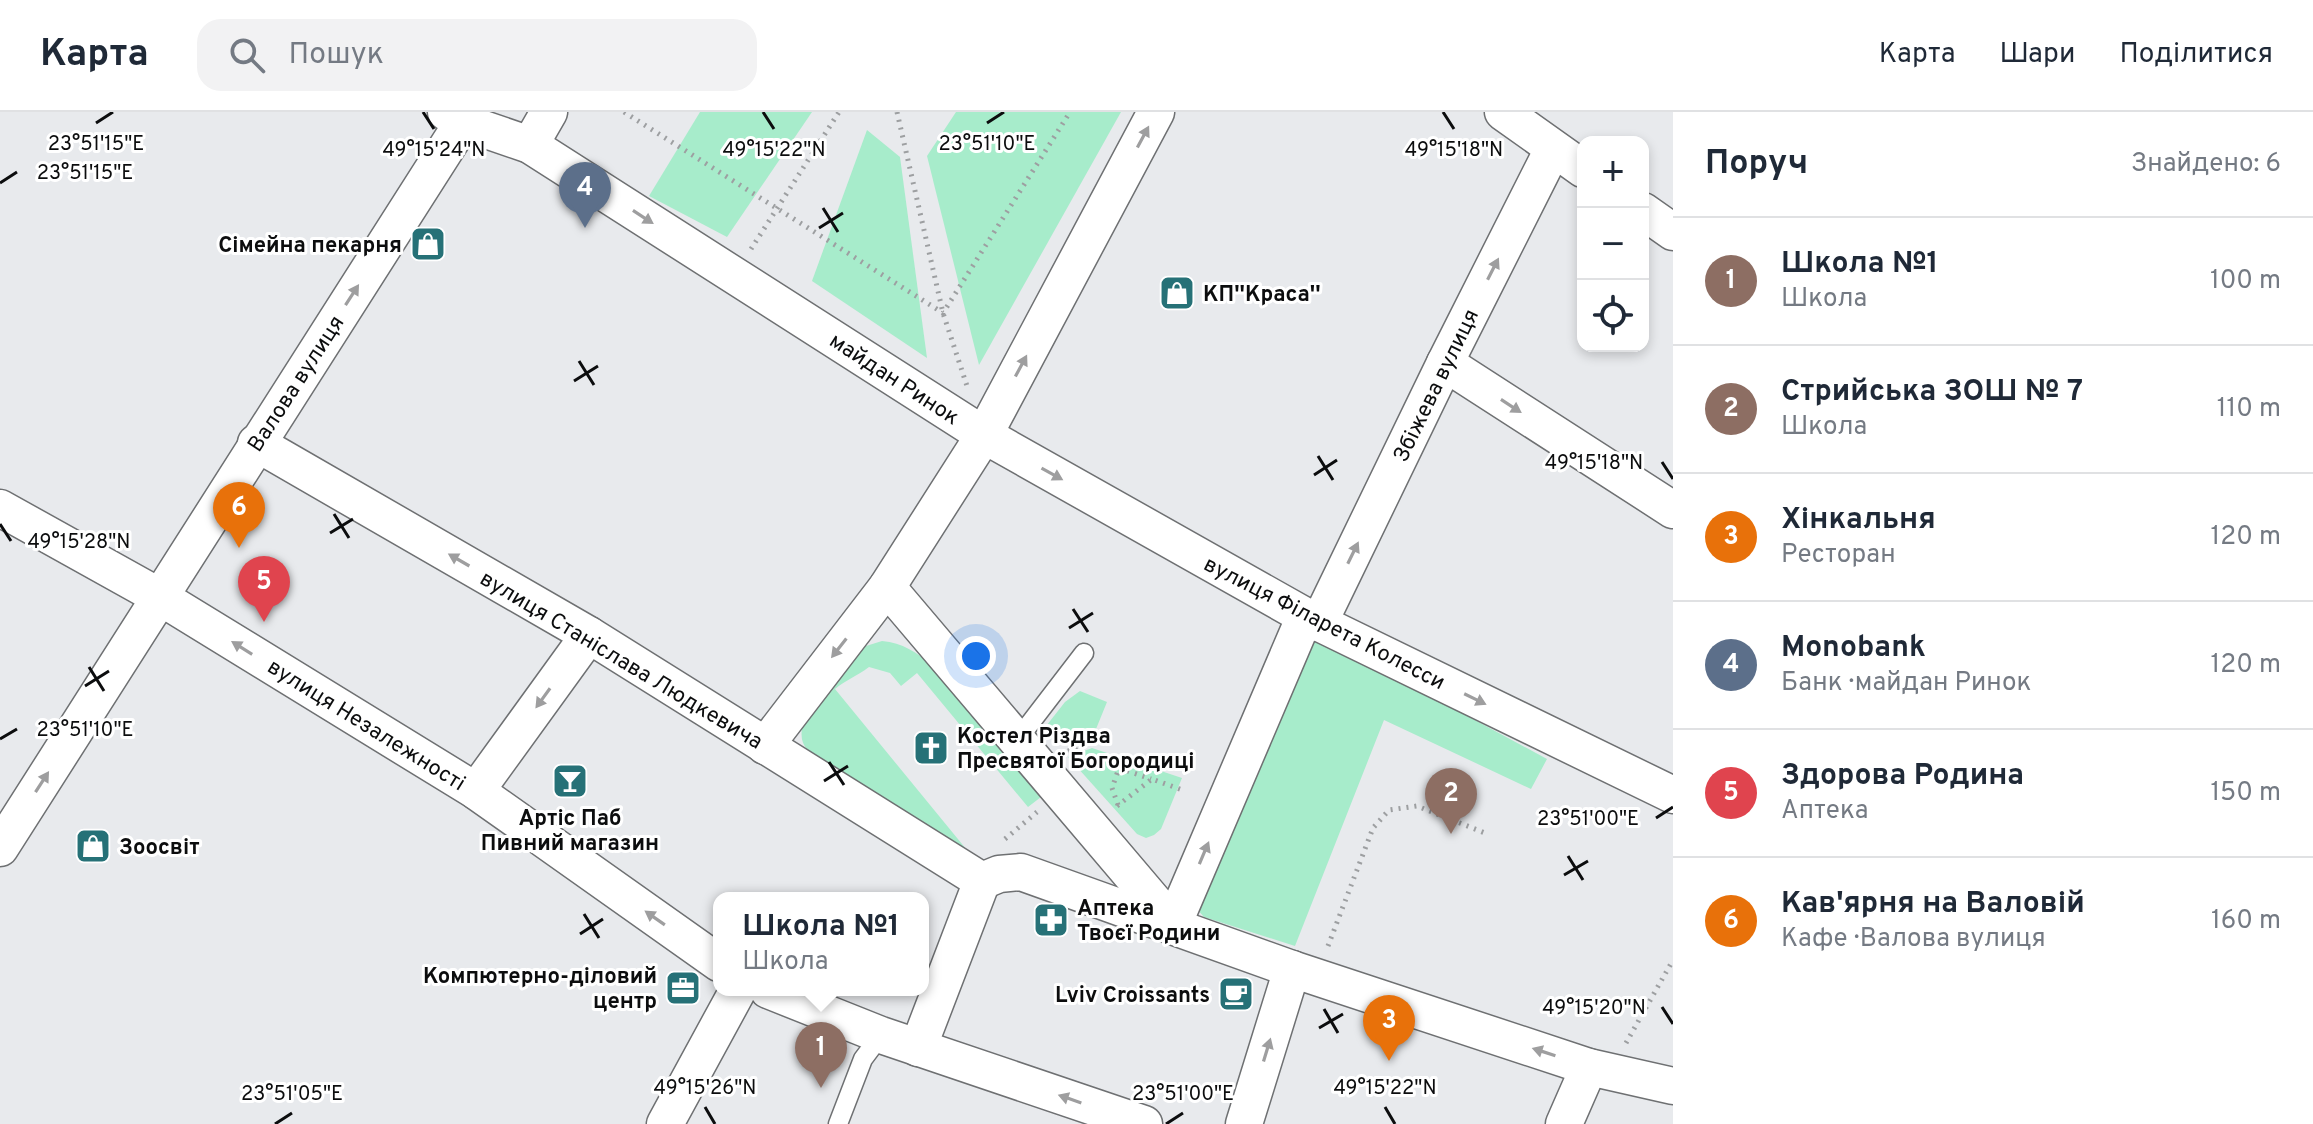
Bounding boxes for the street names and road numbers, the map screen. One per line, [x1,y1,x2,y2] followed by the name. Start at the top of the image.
[1388,305,1486,467] street label: Збіжева вулиця
[243,311,351,458] street label: Валова вулиця
[824,328,964,432] street label: майдан Ринок
[1199,552,1449,697] street label: вулиця Філарета Колесси
[474,566,767,756] street label: вулиця Станіслава Людкевича
[262,654,470,798] street label: вулиця Незалежності

